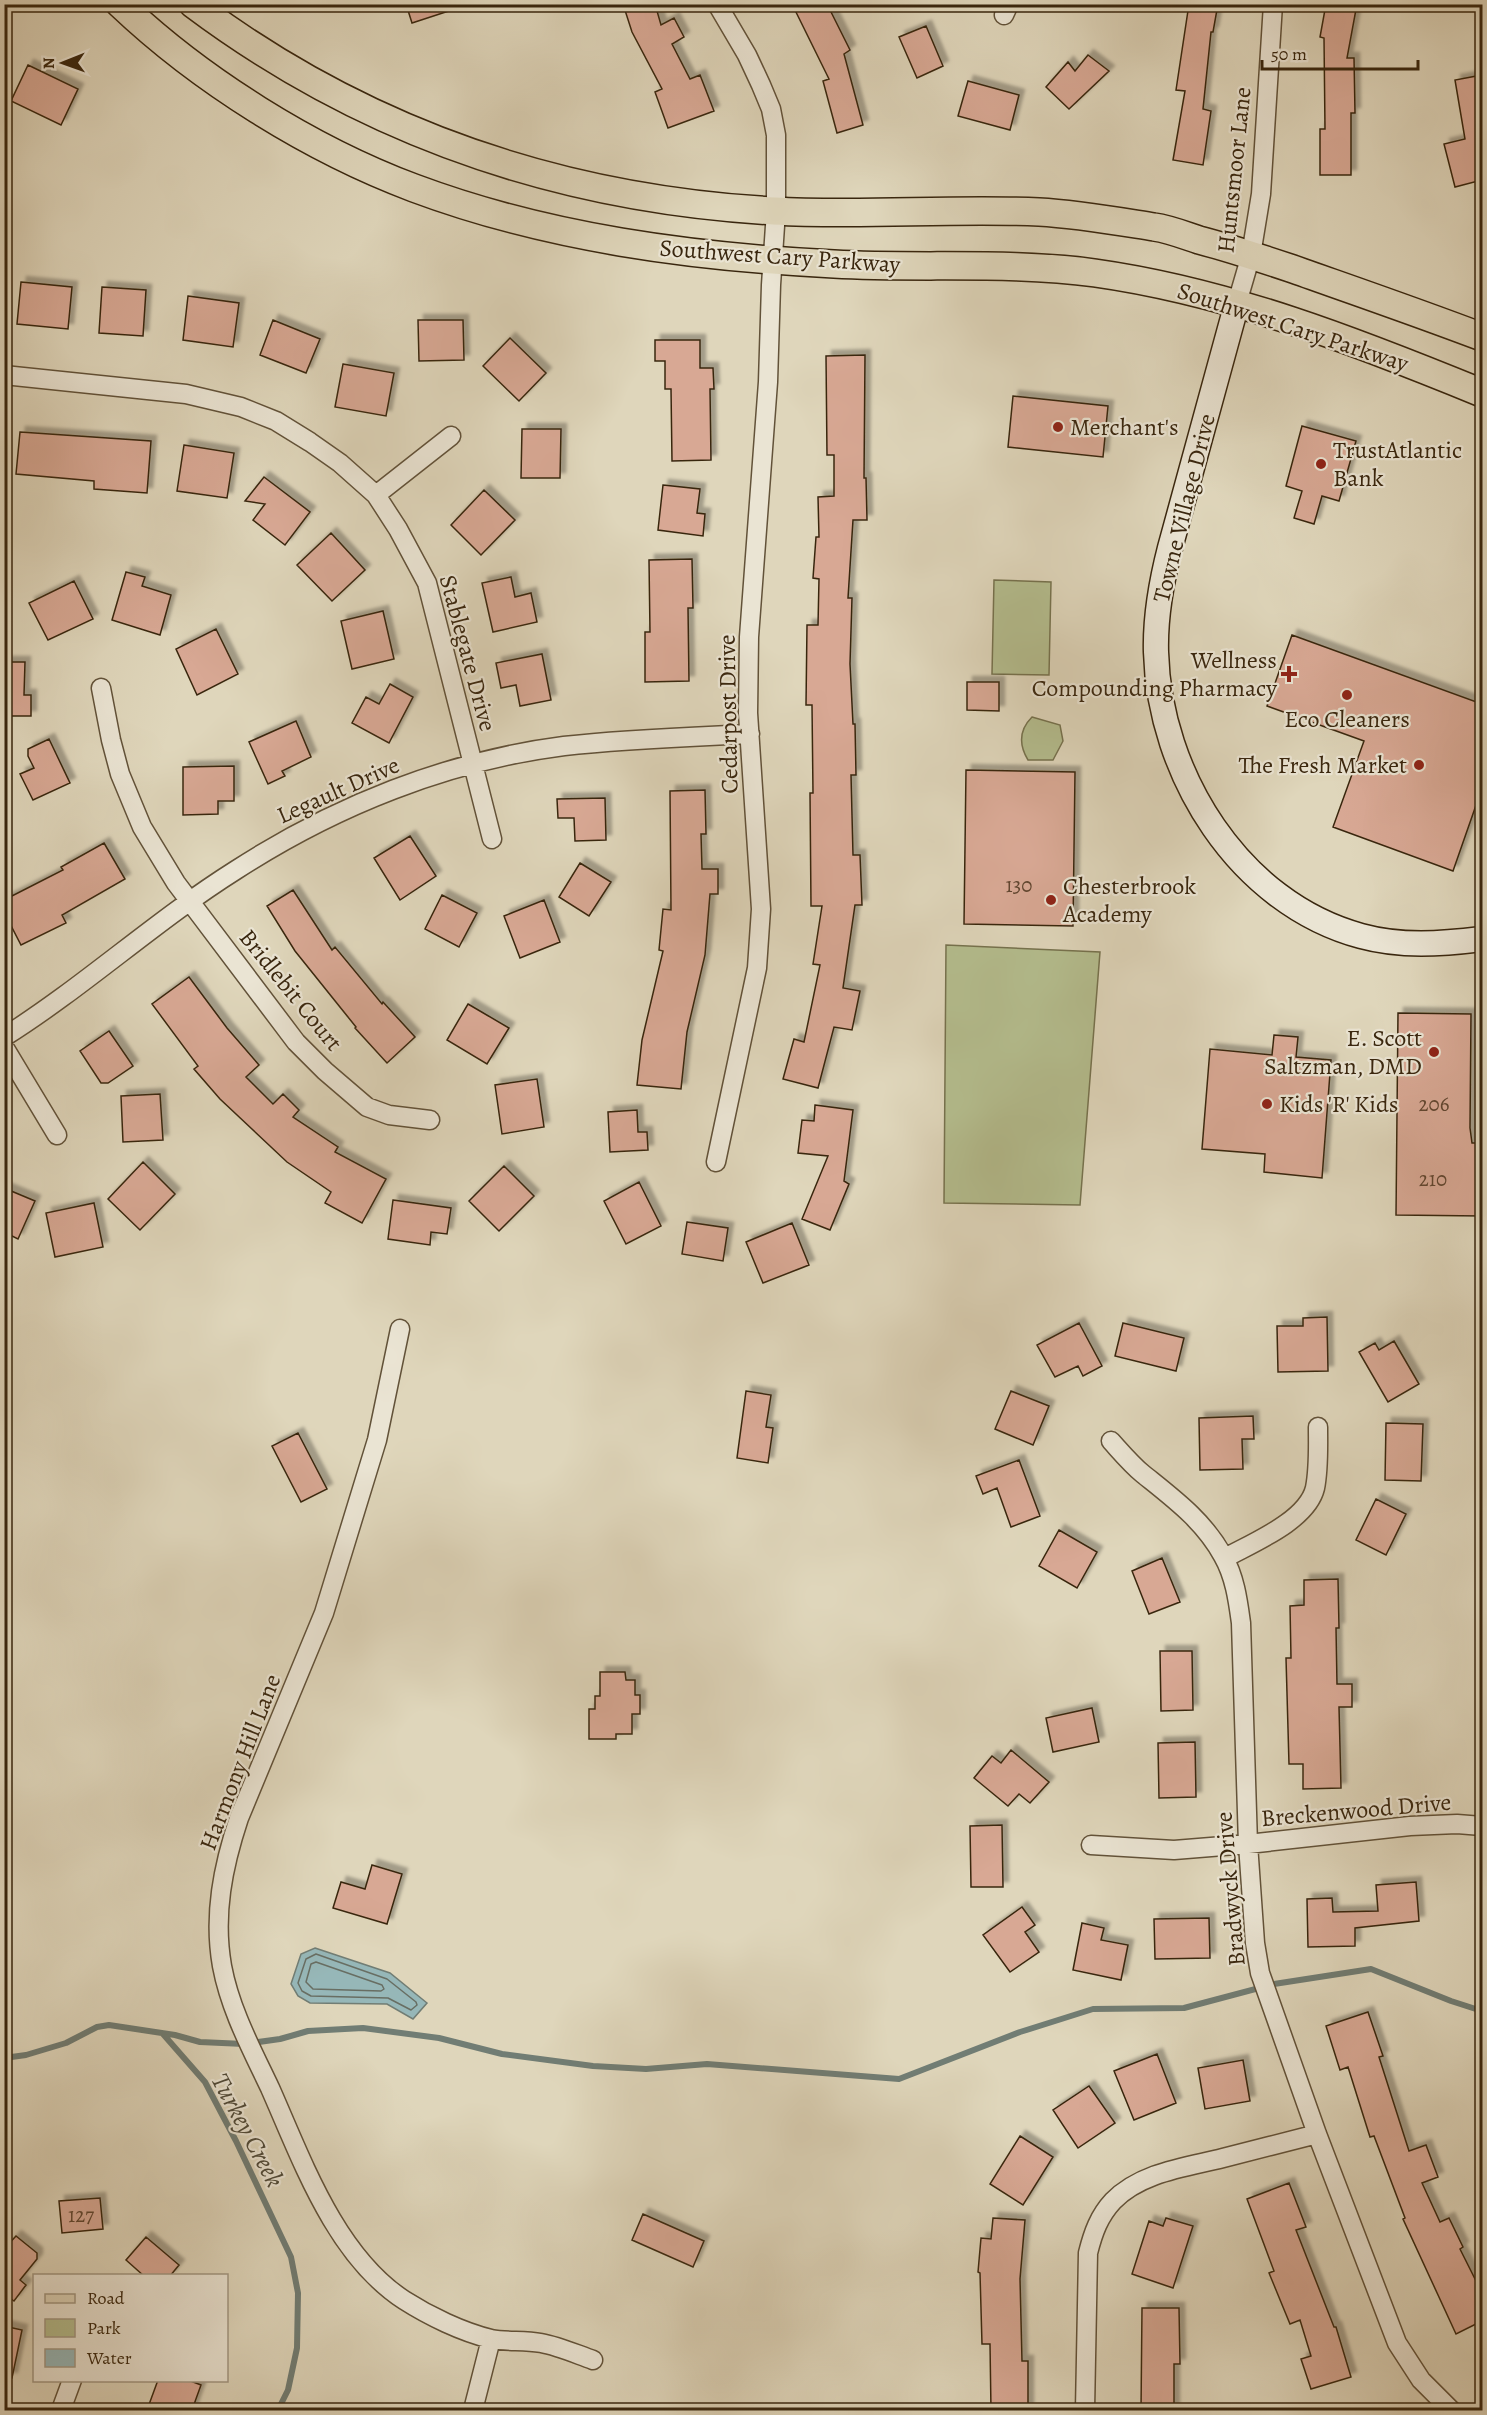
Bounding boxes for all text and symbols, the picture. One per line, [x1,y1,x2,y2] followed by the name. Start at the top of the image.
[33,33,93,93] north arrow
[1262,33,1418,71] scale bar
[1271,42,1307,66] text: 50 m
[38,57,60,69] text: N
[1209,85,1259,255] street label: Huntsmoor Lane
[659,232,902,280] street label: Southwest Cary Parkway
[1173,275,1413,380] street label: Southwest Cary Parkway
[1145,410,1223,606] street label: Towne Village Drive
[1070,411,1179,443] place label: Merchant's
[1051,420,1065,434] marker: Merchant's
[1333,434,1462,494] place label: TrustAtlantic Bank
[1314,457,1328,471] marker: TrustAtlantic Bank
[432,571,504,735] street label: Stablegate Drive
[711,634,745,794] street label: Cedarpost Drive
[1032,644,1277,704] place label: Wellness Compounding Pharmacy
[1282,667,1296,681] marker: Wellness Compounding Pharmacy
[1340,688,1354,702] marker: Eco Cleaners
[1284,703,1410,735] place label: Eco Cleaners
[272,749,404,831] street label: Legault Drive
[1238,749,1407,781] place label: The Fresh Market
[1412,758,1426,772] marker: The Fresh Market
[1062,870,1196,930] place label: Chesterbrook Academy
[1005,871,1033,899] house number: 130
[1044,893,1058,907] marker: Chesterbrook Academy
[232,923,350,1058] street label: Bridlebit Court
[1264,1022,1422,1082] place label: E. Scott Saltzman, DMD
[1427,1045,1441,1059] marker: E. Scott Saltzman, DMD
[1279,1088,1398,1120] place label: Kids 'R' Kids
[1419,1090,1450,1118] house number: 206
[1260,1097,1274,1111] marker: Kids 'R' Kids
[1419,1165,1447,1193] house number: 210
[192,1669,288,1855] street label: Harmony Hill Lane
[1260,1786,1452,1834] street label: Breckenwood Drive
[1207,1810,1253,1968] street label: Bradwyck Drive
[203,2067,292,2194] water label: Turkey Creek
[68,2201,94,2229] house number: 127
[33,2274,228,2382] legend
[87,2286,125,2310] text: Road
[87,2316,121,2340] text: Park
[86,2346,132,2370] text: Water

